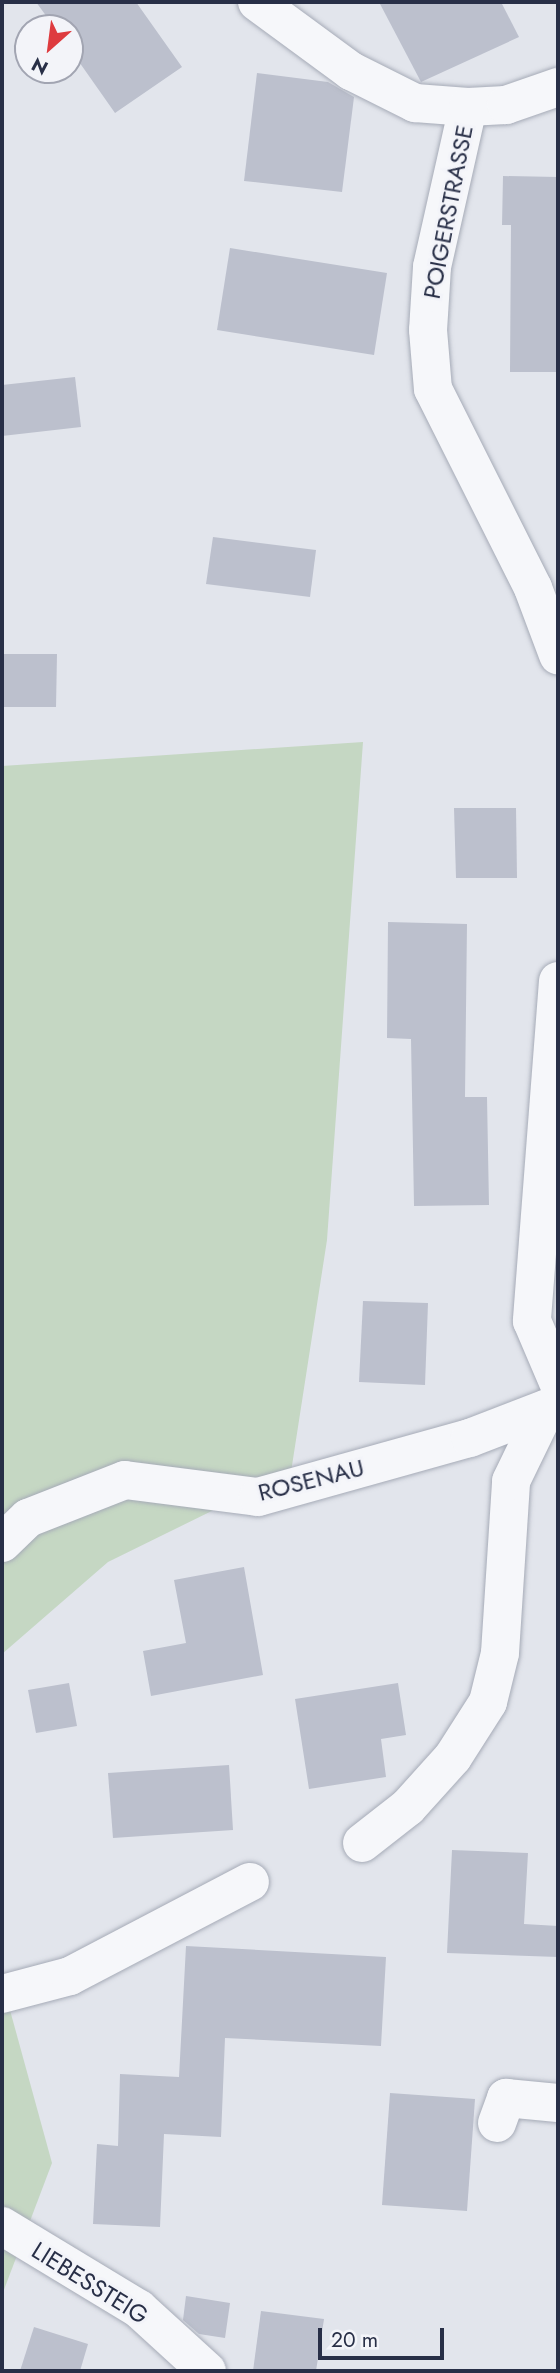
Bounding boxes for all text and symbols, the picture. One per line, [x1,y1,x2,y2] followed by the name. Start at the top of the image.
[14,14,84,84] north arrow
[27,51,53,82] text: N
[417,123,479,301] street label: POIGERSTRASSE
[255,1453,367,1507] street label: ROSENAU
[27,2236,153,2330] street label: LIEBESSTEIG
[322,2314,448,2358] scale bar
[331,2325,378,2355] text: 20 m

